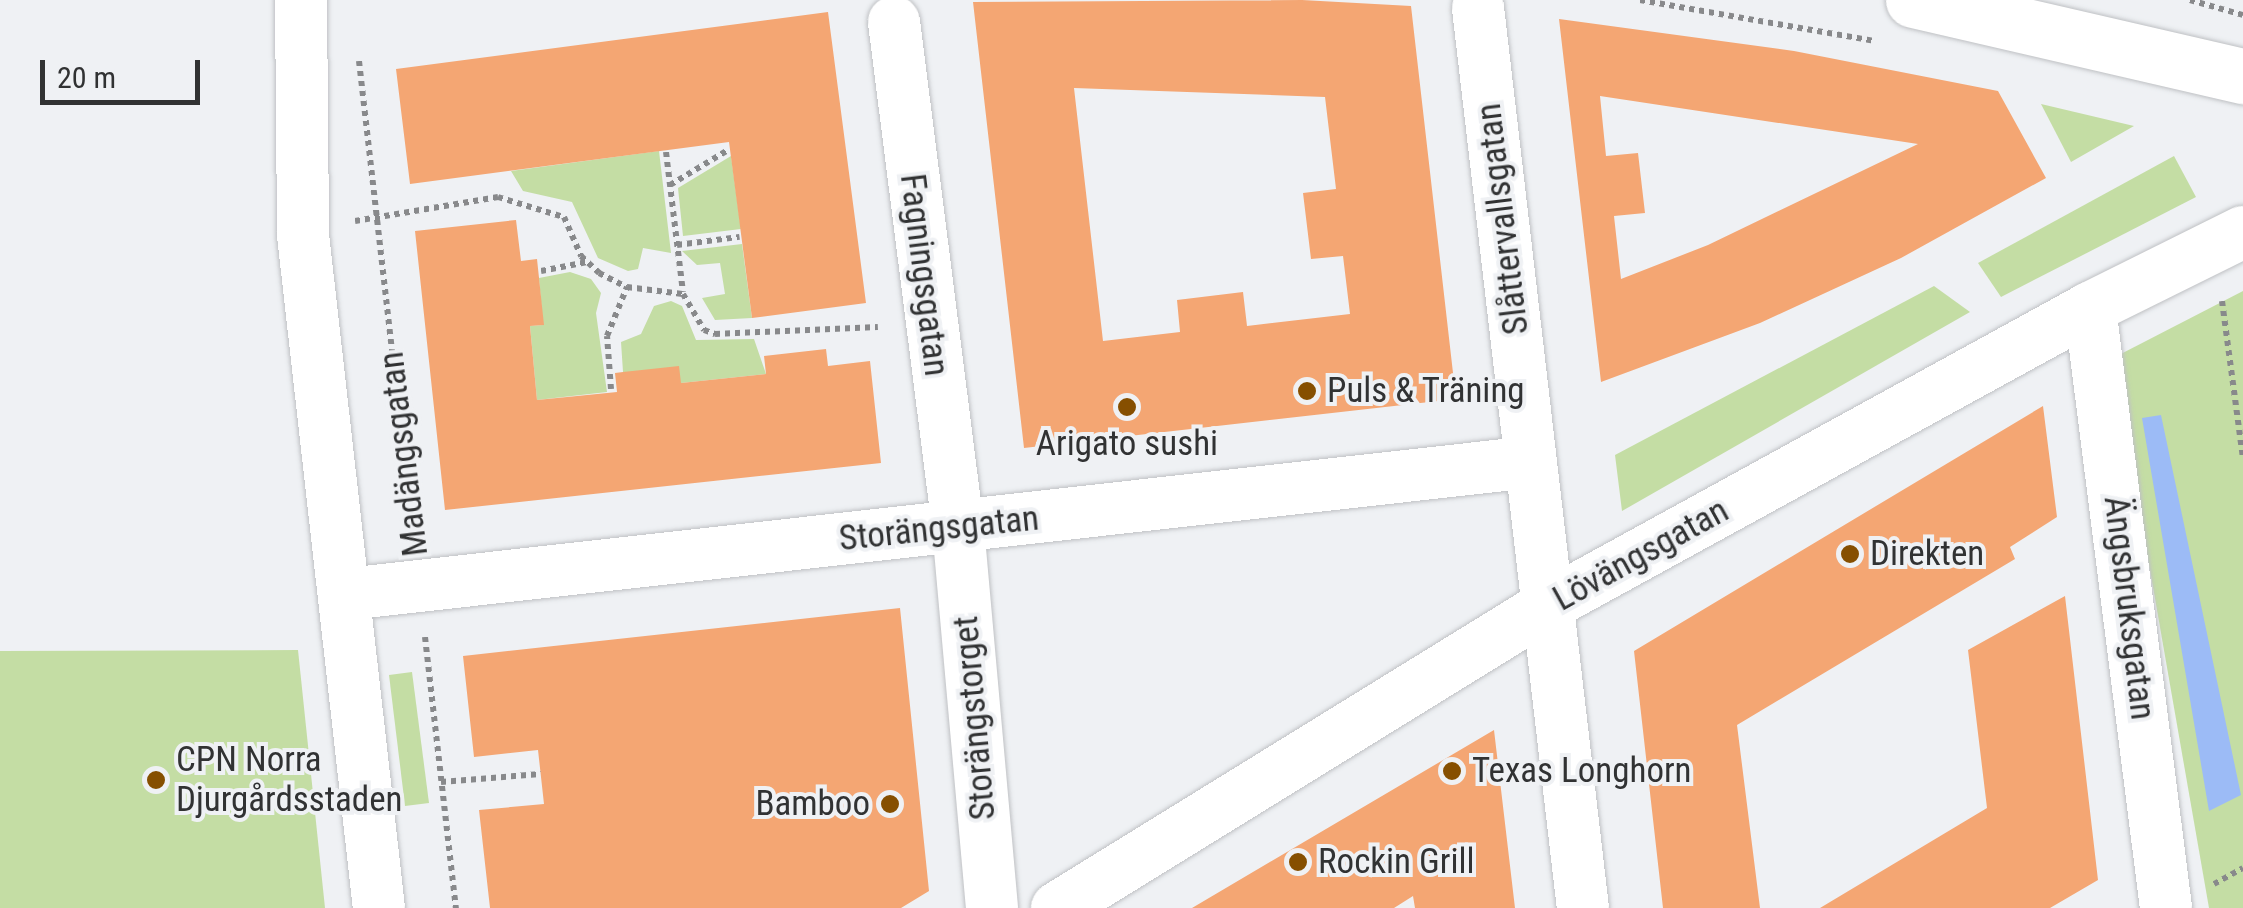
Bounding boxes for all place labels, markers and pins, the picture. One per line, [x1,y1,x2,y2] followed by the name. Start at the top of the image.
[1327,370,1525,412] place label: Puls & Träning
[1296,380,1318,402] marker: Puls & Träning
[1116,396,1138,418] marker: Arigato sushi
[1036,423,1218,465] place label: Arigato sushi
[1870,533,1984,575] place label: Direkten
[1839,543,1861,565] marker: Direkten
[176,739,403,821] place label: CPN Norra Djurgårdsstaden
[1472,750,1692,792] place label: Texas Longhorn
[1441,760,1463,782] marker: Texas Longhorn
[145,769,167,791] marker: CPN Norra Djurgårdsstaden
[755,783,870,825] place label: Bamboo
[879,793,901,815] marker: Bamboo
[1318,841,1475,883] place label: Rockin Grill
[1287,851,1309,873] marker: Rockin Grill

